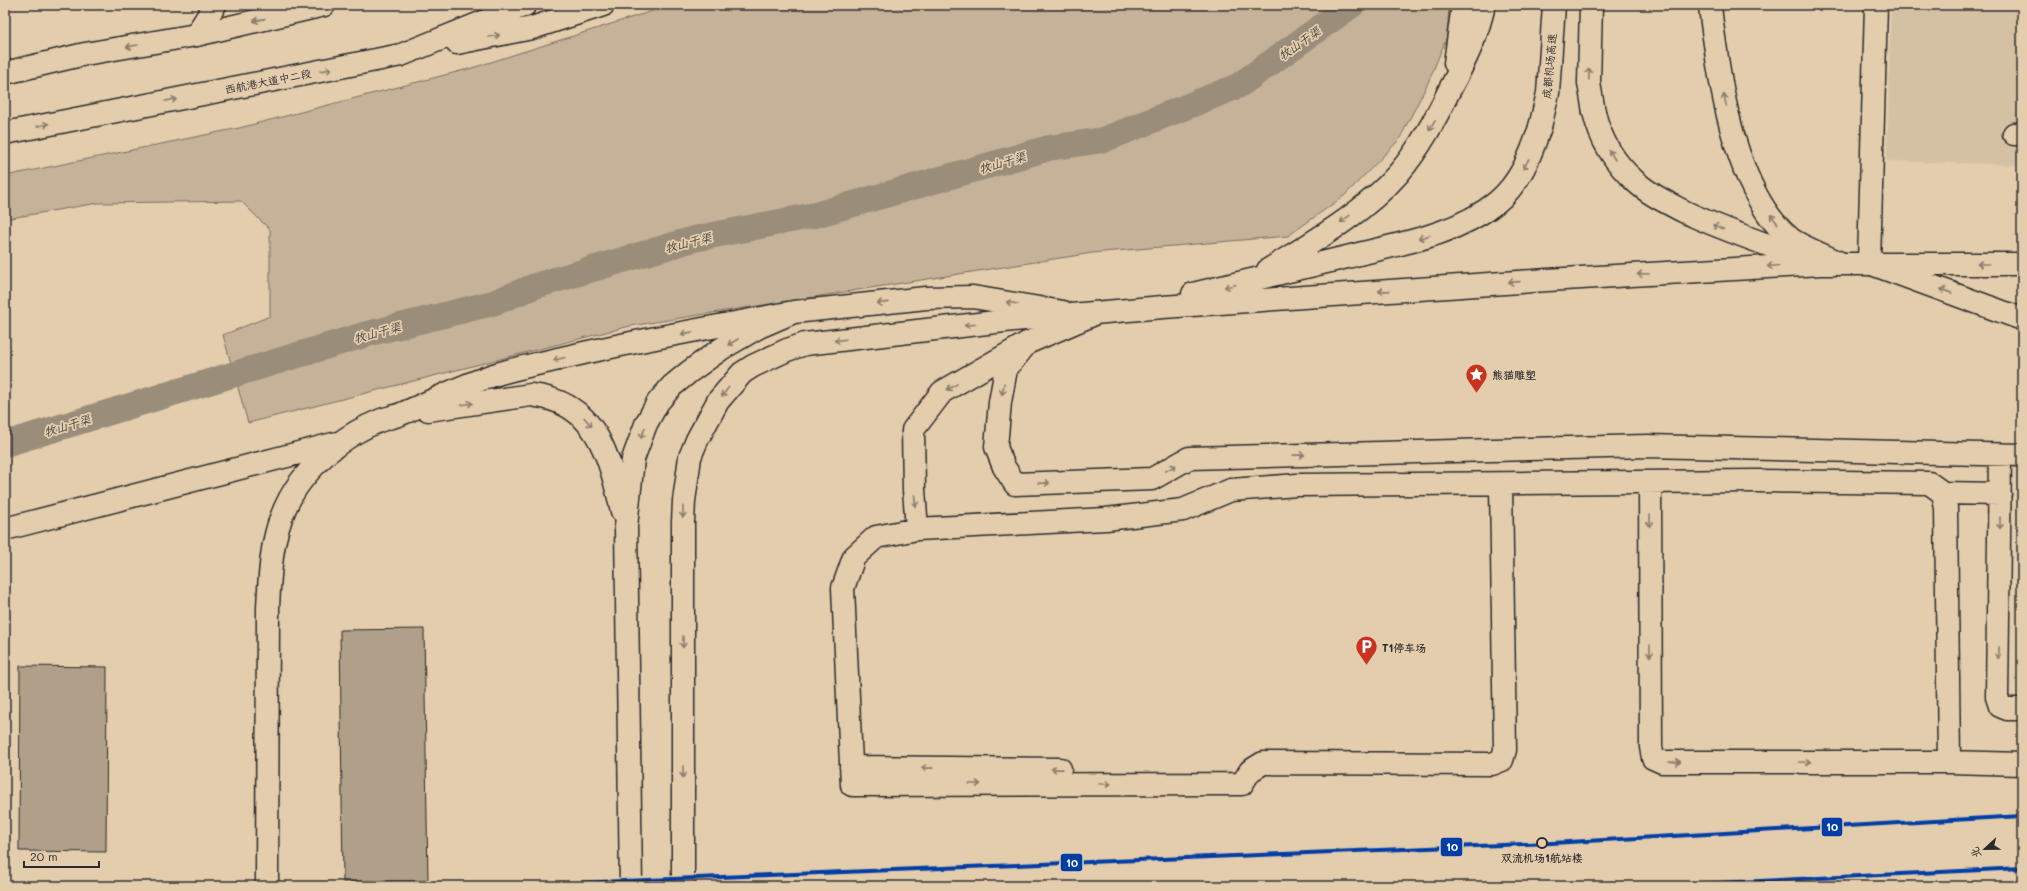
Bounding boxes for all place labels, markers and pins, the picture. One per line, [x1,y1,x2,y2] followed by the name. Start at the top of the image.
[1463,361,1489,394] place icon: 熊猫雕塑
[1492,367,1536,382] place label: 熊猫雕塑
[1354,634,1380,667] parking icon: T1停车场
[1382,640,1426,655] place label: T1停车场
[1536,837,1548,849] marker: 双流机场1航站楼
[1501,850,1583,865] place label: 双流机场1航站楼

